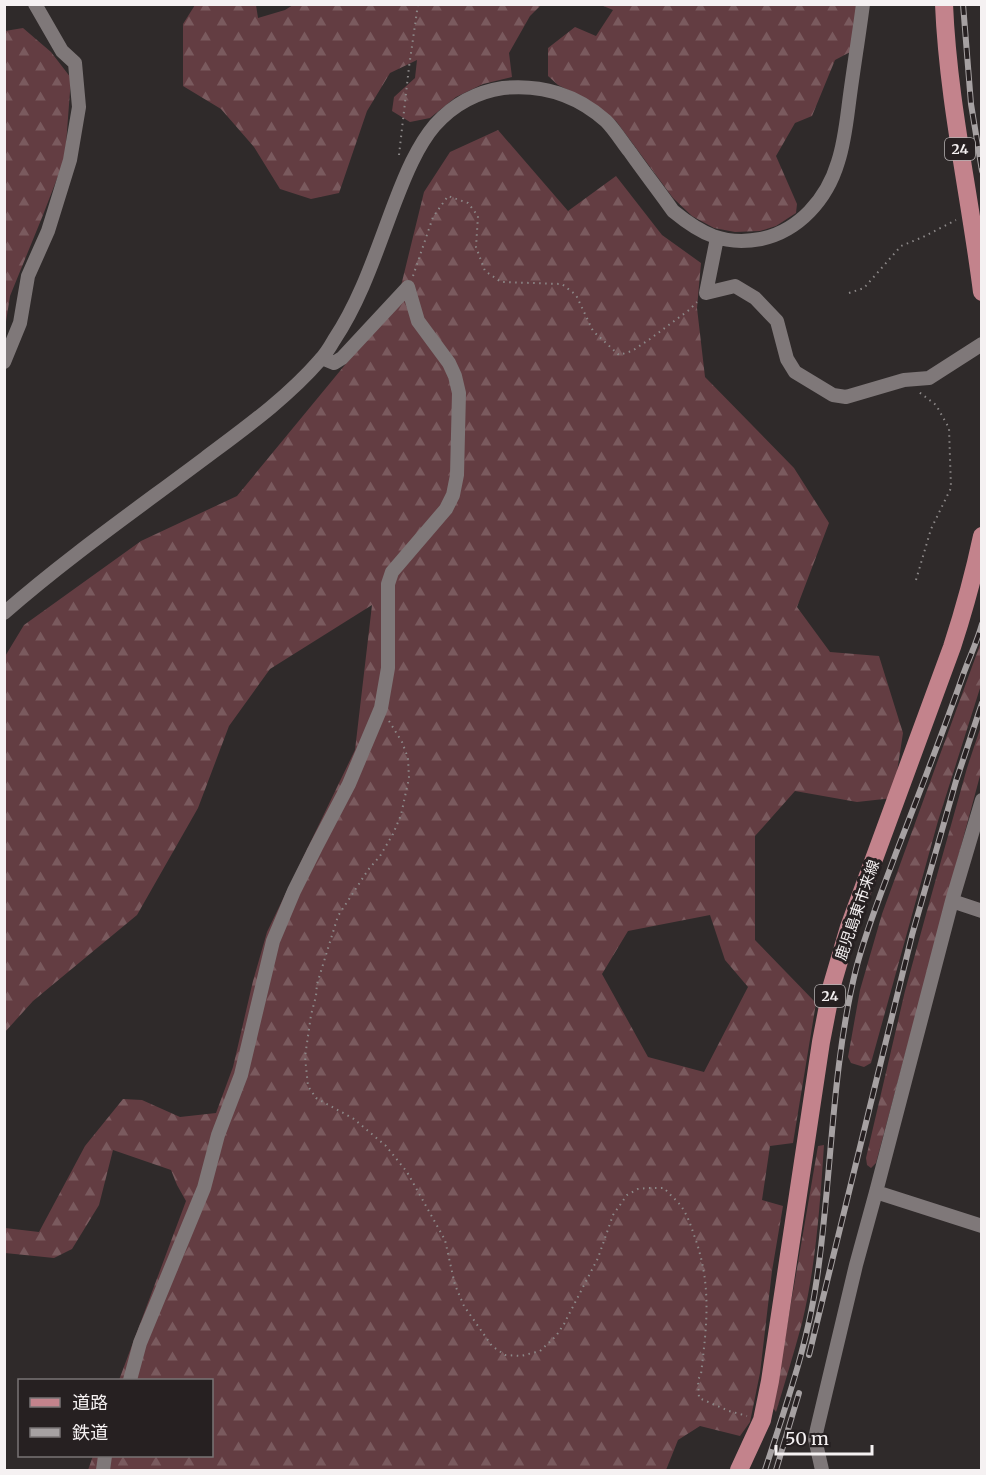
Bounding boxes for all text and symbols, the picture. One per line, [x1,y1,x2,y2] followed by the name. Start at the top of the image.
[945,138,975,160] road number: 24
[831,857,883,963] street label: 鹿児島東市来線
[815,985,845,1007] road number: 24
[18,1379,213,1457] legend
[72,1391,108,1414] text: 道路
[776,1418,872,1456] scale bar
[72,1421,108,1444] text: 鉄道
[785,1427,829,1450] text: 50 m

